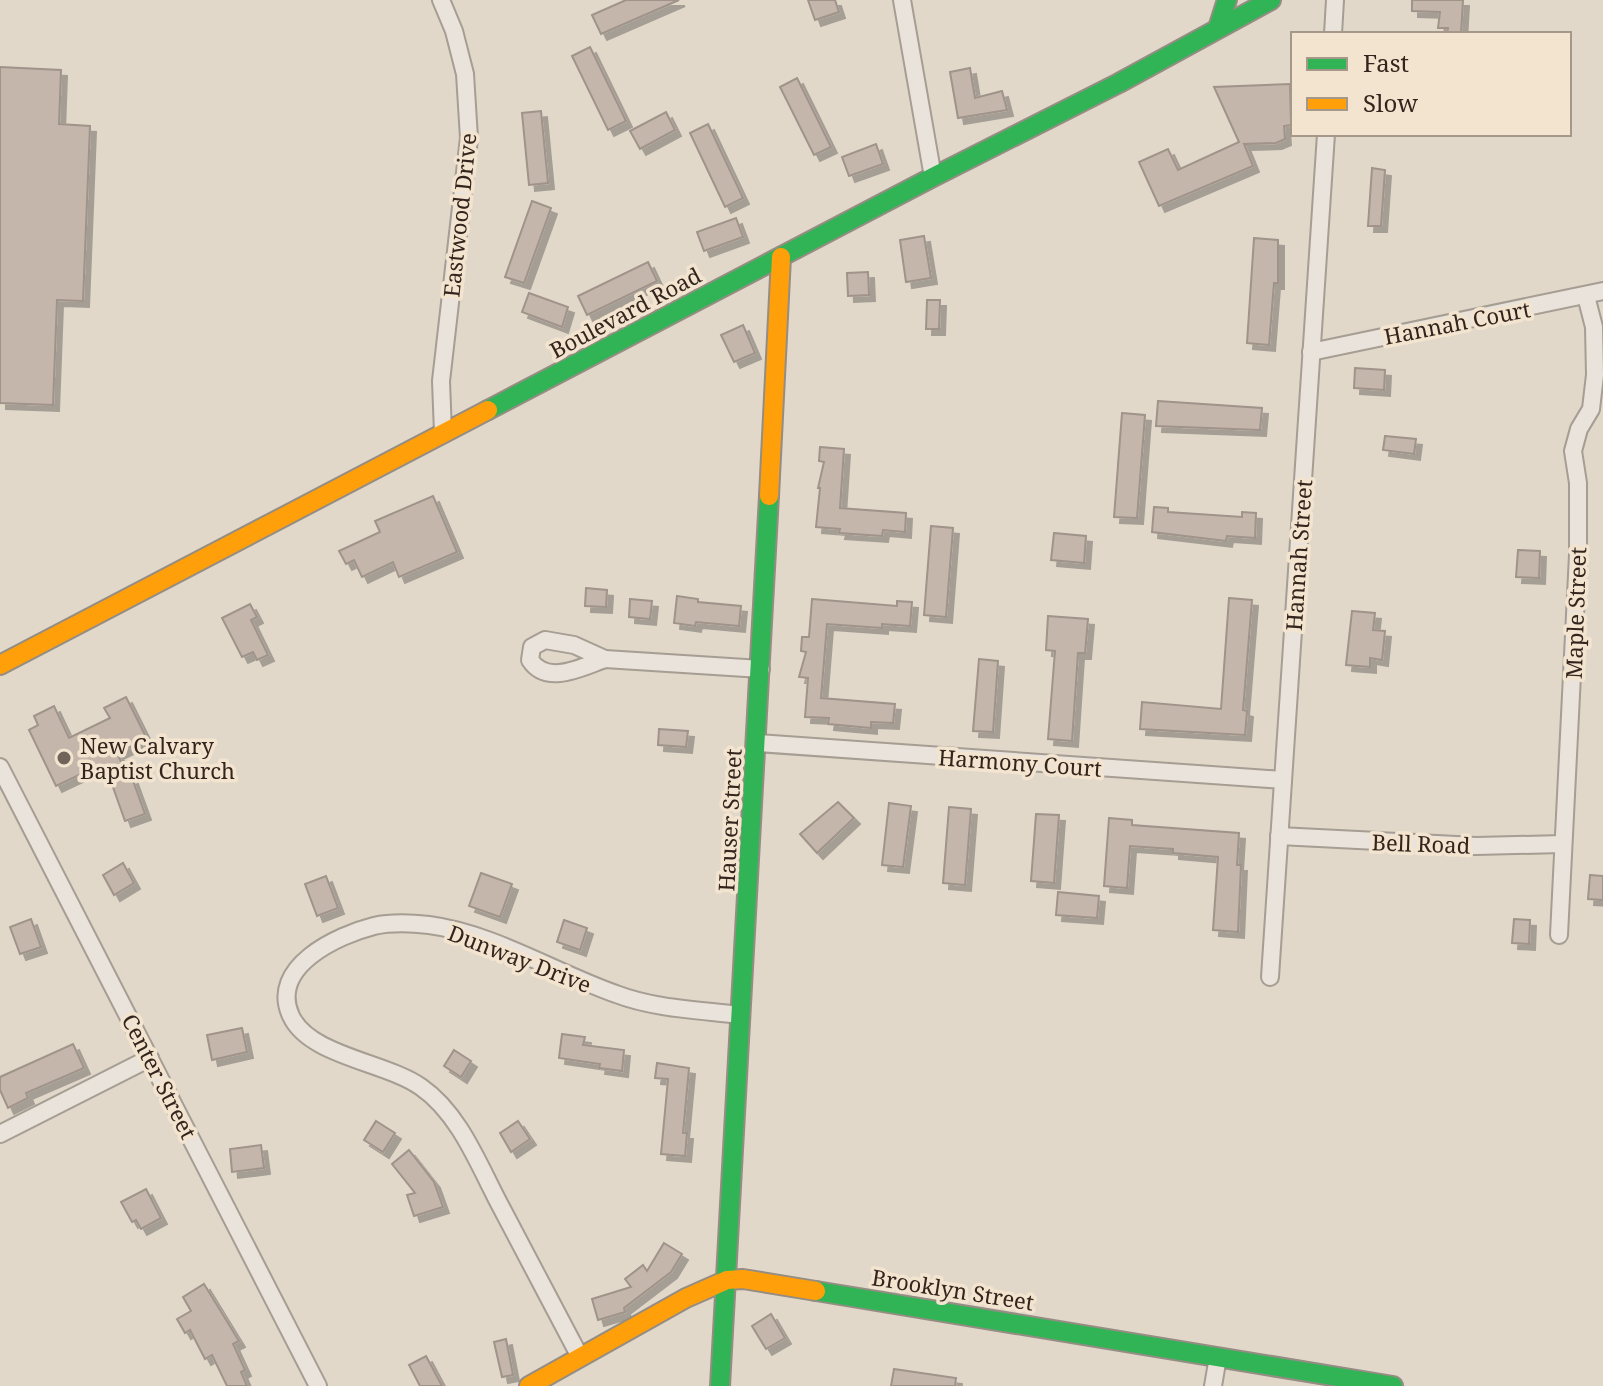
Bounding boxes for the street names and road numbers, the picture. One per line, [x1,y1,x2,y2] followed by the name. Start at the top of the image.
[435,131,483,299] street label: Eastwood Drive
[544,259,706,365] street label: Boulevard Road
[1381,293,1533,351] street label: Hannah Court
[1278,478,1318,632] street label: Hannah Street
[1558,546,1592,680] street label: Maple Street
[937,741,1103,783] street label: Harmony Court
[710,748,748,892] street label: Hauser Street
[1371,826,1471,860] street label: Bell Road
[444,917,596,999] street label: Dunway Drive
[116,1008,204,1144] street label: Center Street
[870,1261,1036,1317] street label: Brooklyn Street

